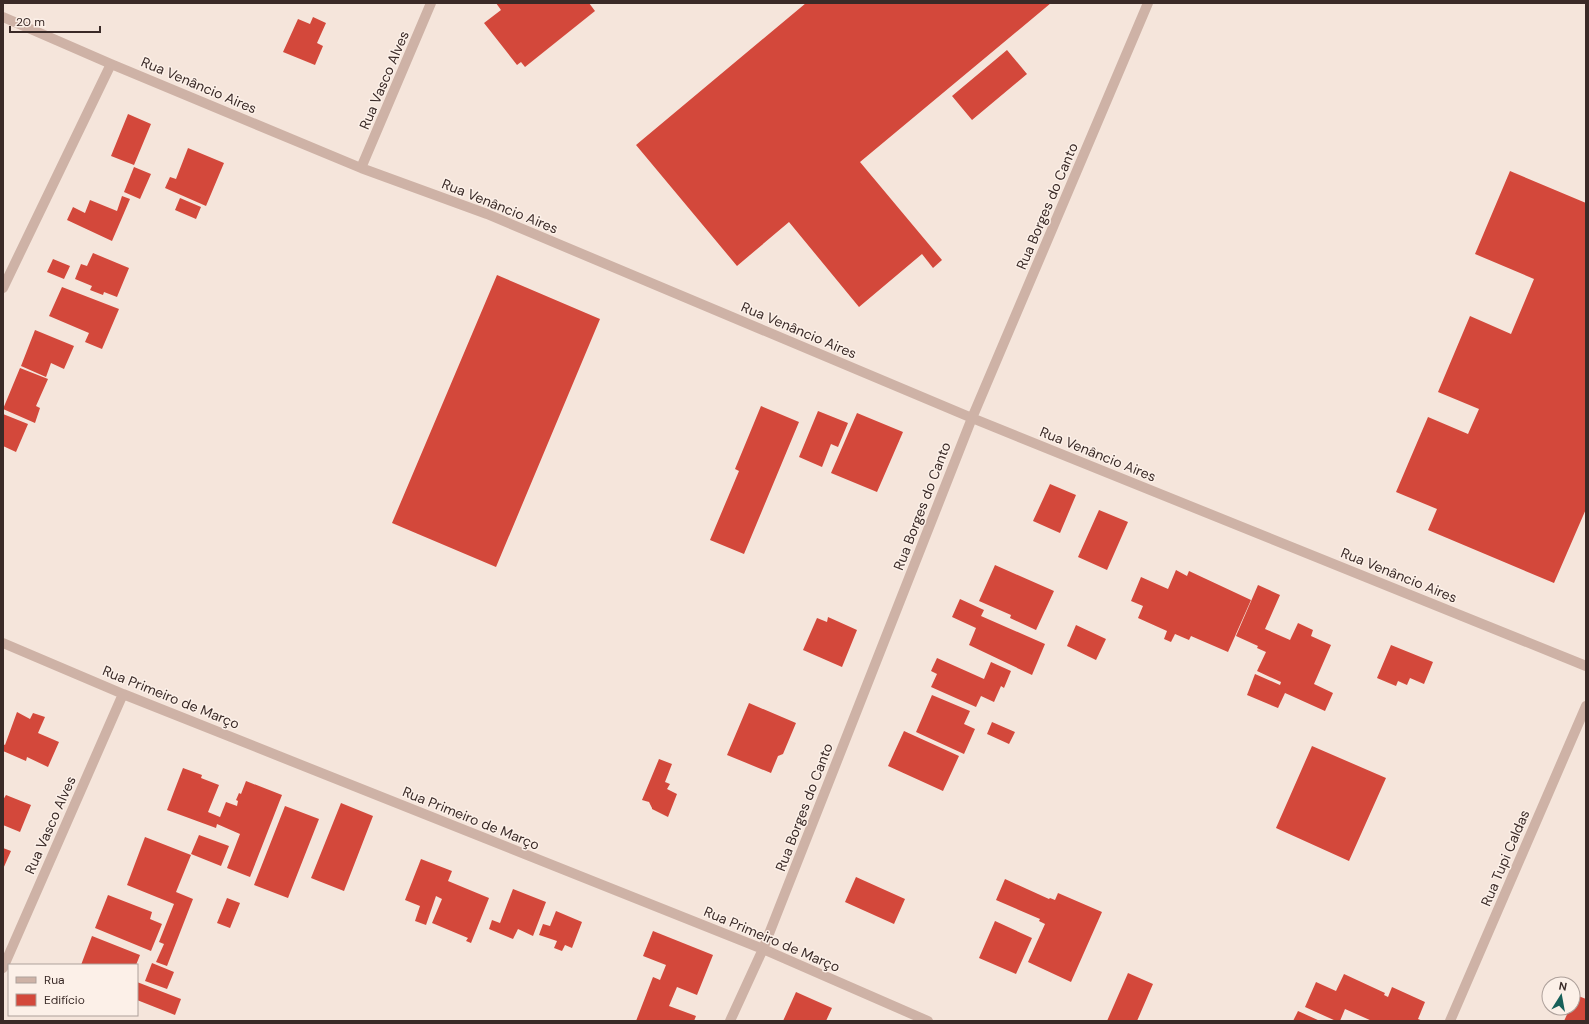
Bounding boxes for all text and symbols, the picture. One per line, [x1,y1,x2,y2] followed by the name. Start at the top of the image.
[10,8,100,34] scale bar
[16,14,45,30] text: 20 m
[355,28,413,132] street label: Rua Vasco Alves
[139,53,259,117] street label: Rua Venâncio Aires
[1012,140,1082,272] street label: Rua Borges do Canto
[439,174,561,238] street label: Rua Venâncio Aires
[739,298,859,362] street label: Rua Venâncio Aires
[1037,422,1159,486] street label: Rua Venâncio Aires
[889,439,955,573] street label: Rua Borges do Canto
[1338,543,1460,607] street label: Rua Venâncio Aires
[100,661,242,733] street label: Rua Primeiro de Março
[771,740,837,874] street label: Rua Borges do Canto
[20,773,80,877] street label: Rua Vasco Alves
[400,782,542,854] street label: Rua Primeiro de Março
[1477,807,1533,909] street label: Rua Tupi Caldas
[701,902,843,976] street label: Rua Primeiro de Março
[8,964,138,1016] legend
[44,972,65,988] text: Rua
[1541,976,1581,1016] north arrow
[1558,979,1568,994] text: N
[44,992,85,1008] text: Edifício

